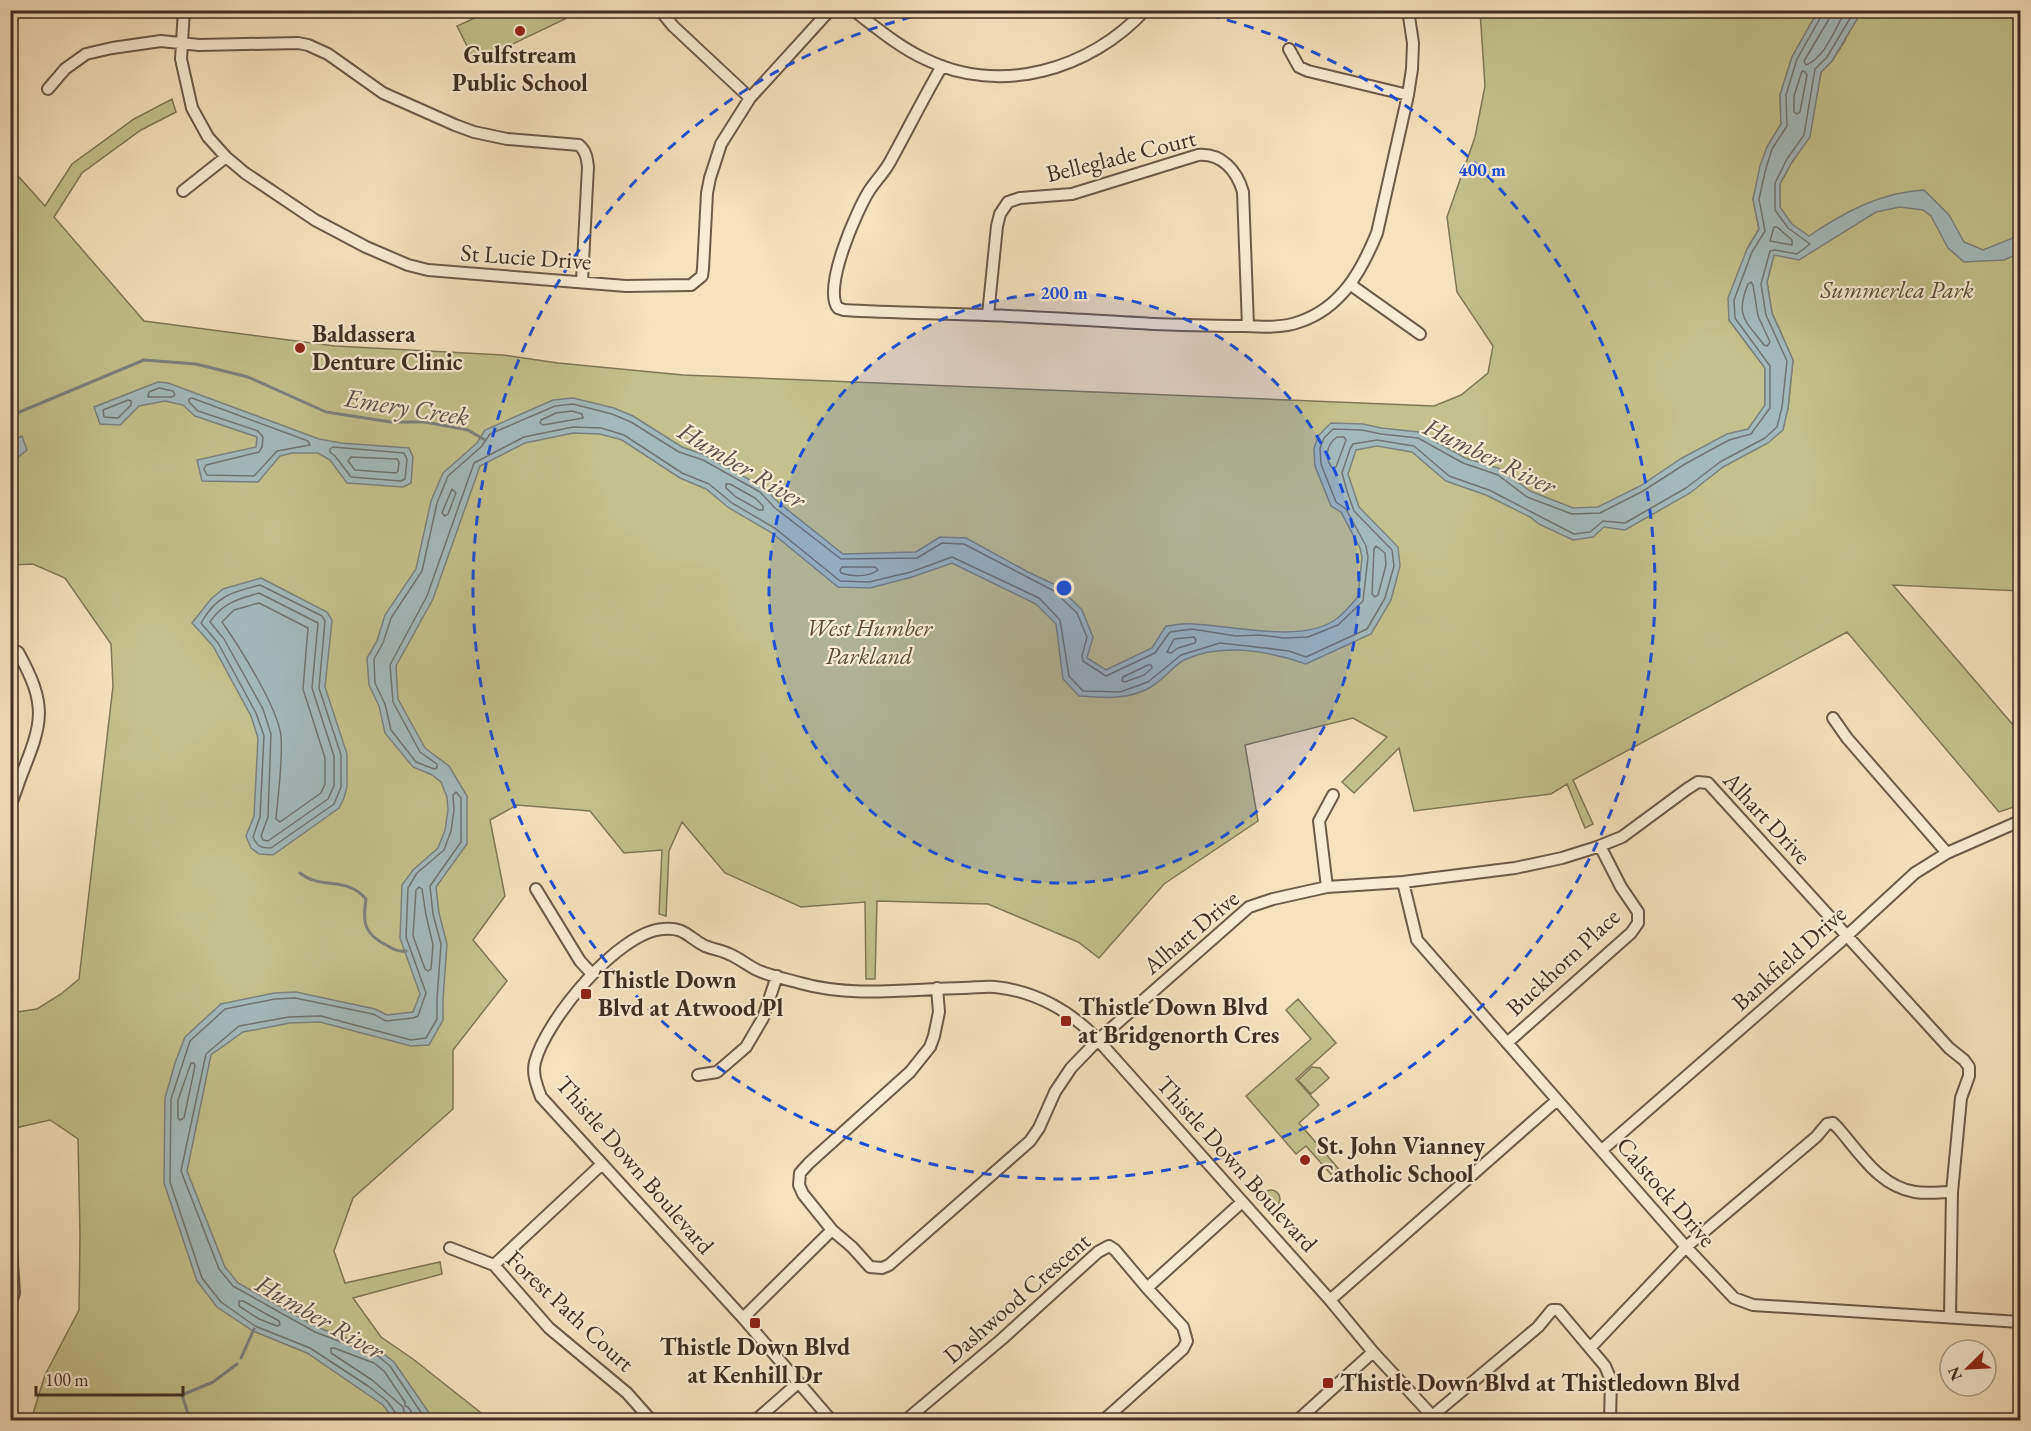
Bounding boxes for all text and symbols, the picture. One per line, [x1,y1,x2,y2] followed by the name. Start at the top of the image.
[513,24,527,38] marker: Gulfstream Public School
[452,39,588,98] place label: Gulfstream Public School
[1043,122,1200,189] street label: Belleglade Court
[1458,158,1506,181] text: 400 m
[459,236,593,277] street label: St Lucie Drive
[1819,274,1974,305] park label: Summerlea Park
[1040,281,1088,304] text: 200 m
[312,318,463,377] place label: Baldassera Denture Clinic
[293,341,307,355] marker: Baldassera Denture Clinic
[342,380,472,434] water label: Emery Creek
[1417,409,1563,503] water label: Humber River
[671,413,813,517] water label: Humber River
[1054,578,1074,598] centre of rings
[806,612,934,671] park label: West Humber Parkland
[1716,764,1818,871] street label: Alhart Drive
[1136,882,1245,981] street label: Alhart Drive
[1725,898,1852,1017] street label: Bankfield Drive
[1499,901,1626,1022] street label: Buckhorn Place
[598,964,783,1023] place label: Thistle Down Blvd at Atwood Pl
[579,987,593,1001] marker: Thistle Down Blvd at Atwood Pl
[1078,991,1279,1051] place label: Thistle Down Blvd at Bridgenorth Cres
[1059,1014,1073,1028] marker: Thistle Down Blvd at Bridgenorth Cres
[549,1069,722,1261] street label: Thistle Down Boulevard
[1150,1069,1325,1259] street label: Thistle Down Boulevard
[1317,1130,1485,1189] place label: St. John Vianney Catholic School
[1610,1130,1723,1253] street label: Calstock Drive
[1298,1153,1312,1167] marker: St. John Vianney Catholic School
[937,1225,1097,1370] street label: Dashwood Crescent
[500,1243,641,1378] street label: Forest Path Court
[249,1266,391,1368] water label: Humber River
[748,1316,762,1330] marker: Thistle Down Blvd at Kenhill Dr
[660,1331,851,1390] place label: Thistle Down Blvd at Kenhill Dr
[1938,1338,1998,1398] north arrow
[36,1359,183,1397] scale bar
[1943,1364,1967,1384] text: N
[1340,1367,1741,1398] place label: Thistle Down Blvd at Thistledown Blvd
[45,1368,89,1391] text: 100 m
[1321,1376,1335,1390] marker: Thistle Down Blvd at Thistledown Blvd

